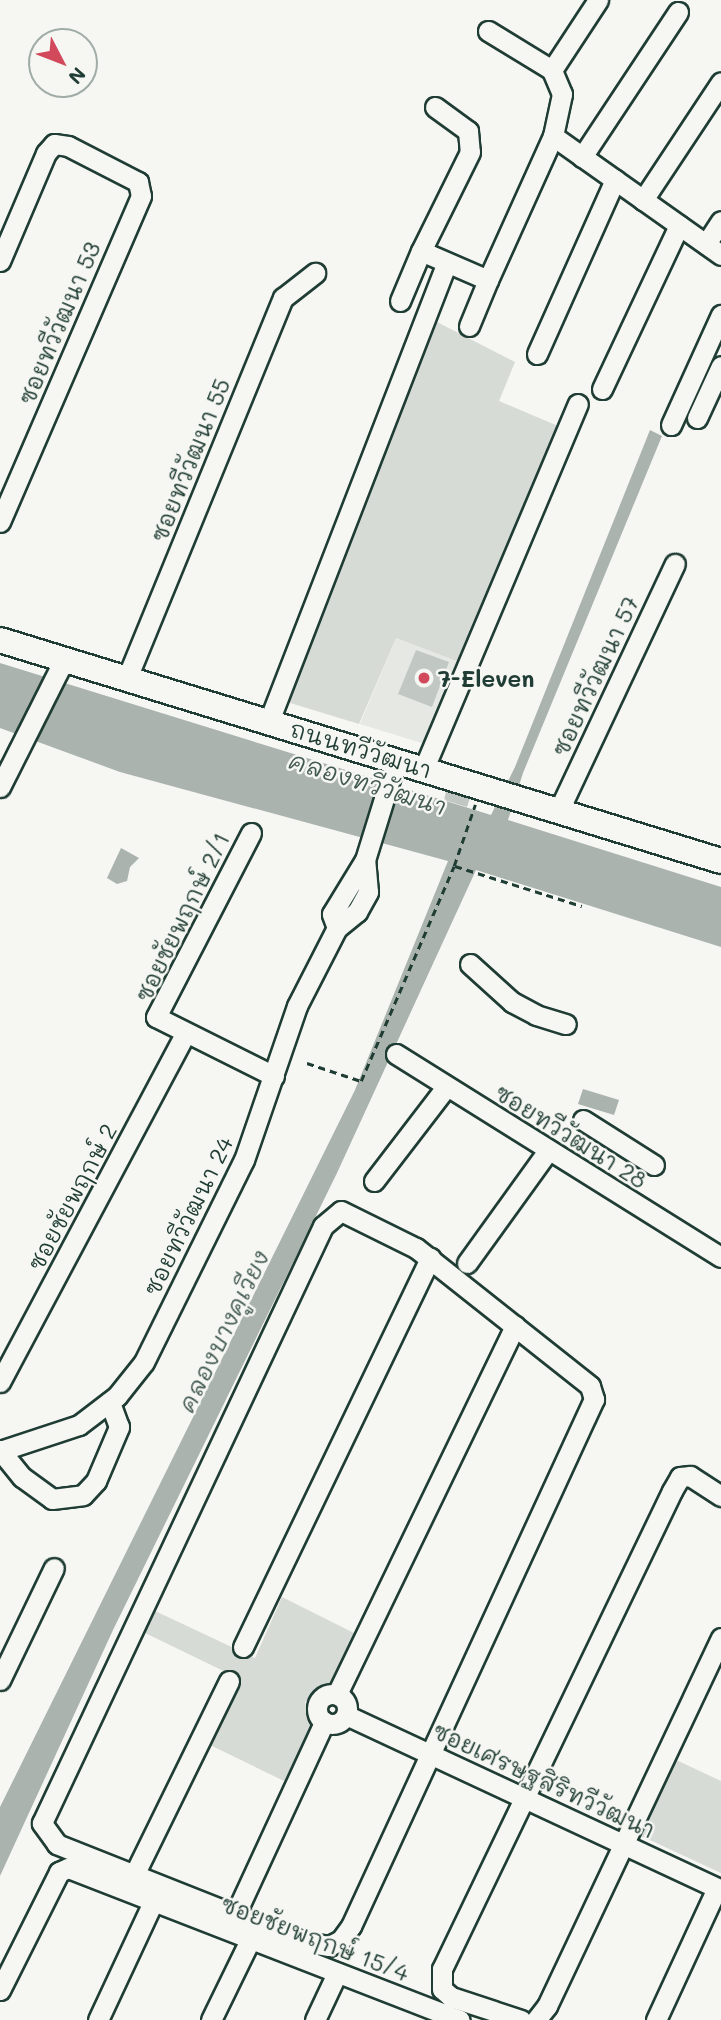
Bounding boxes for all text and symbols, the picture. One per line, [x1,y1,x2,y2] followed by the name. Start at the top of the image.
[28,28,98,98] north arrow
[63,62,92,90] text: N
[12,237,106,409] street label: ซอยทวีวัฒนา 53
[145,374,235,546] street label: ซอยทวีวัฒนา 55
[546,592,644,760] street label: ซอยทวีวัฒนา 57
[438,664,535,692] place label: 7-Eleven
[416,670,432,686] marker: 7-Eleven
[287,714,435,784] street label: ถนนทวีวัฒนา
[286,745,450,821] water label: คลองทวีวัฒนา
[129,828,235,1006] street label: ซอยชัยพฤกษ์ 2/1
[490,1078,652,1194] street label: ซอยทวีวัฒนา 28
[22,1119,122,1275] street label: ซอยชัยพฤกษ์ 2
[138,1132,238,1300] street label: ซอยทวีวัฒนา 24
[171,1245,275,1417] water label: คลองบางคูเวียง
[429,1716,659,1844] street label: ซอยเศรษฐสิริทวีวัฒนา
[217,1889,413,1987] street label: ซอยชัยพฤกษ์ 15/4

